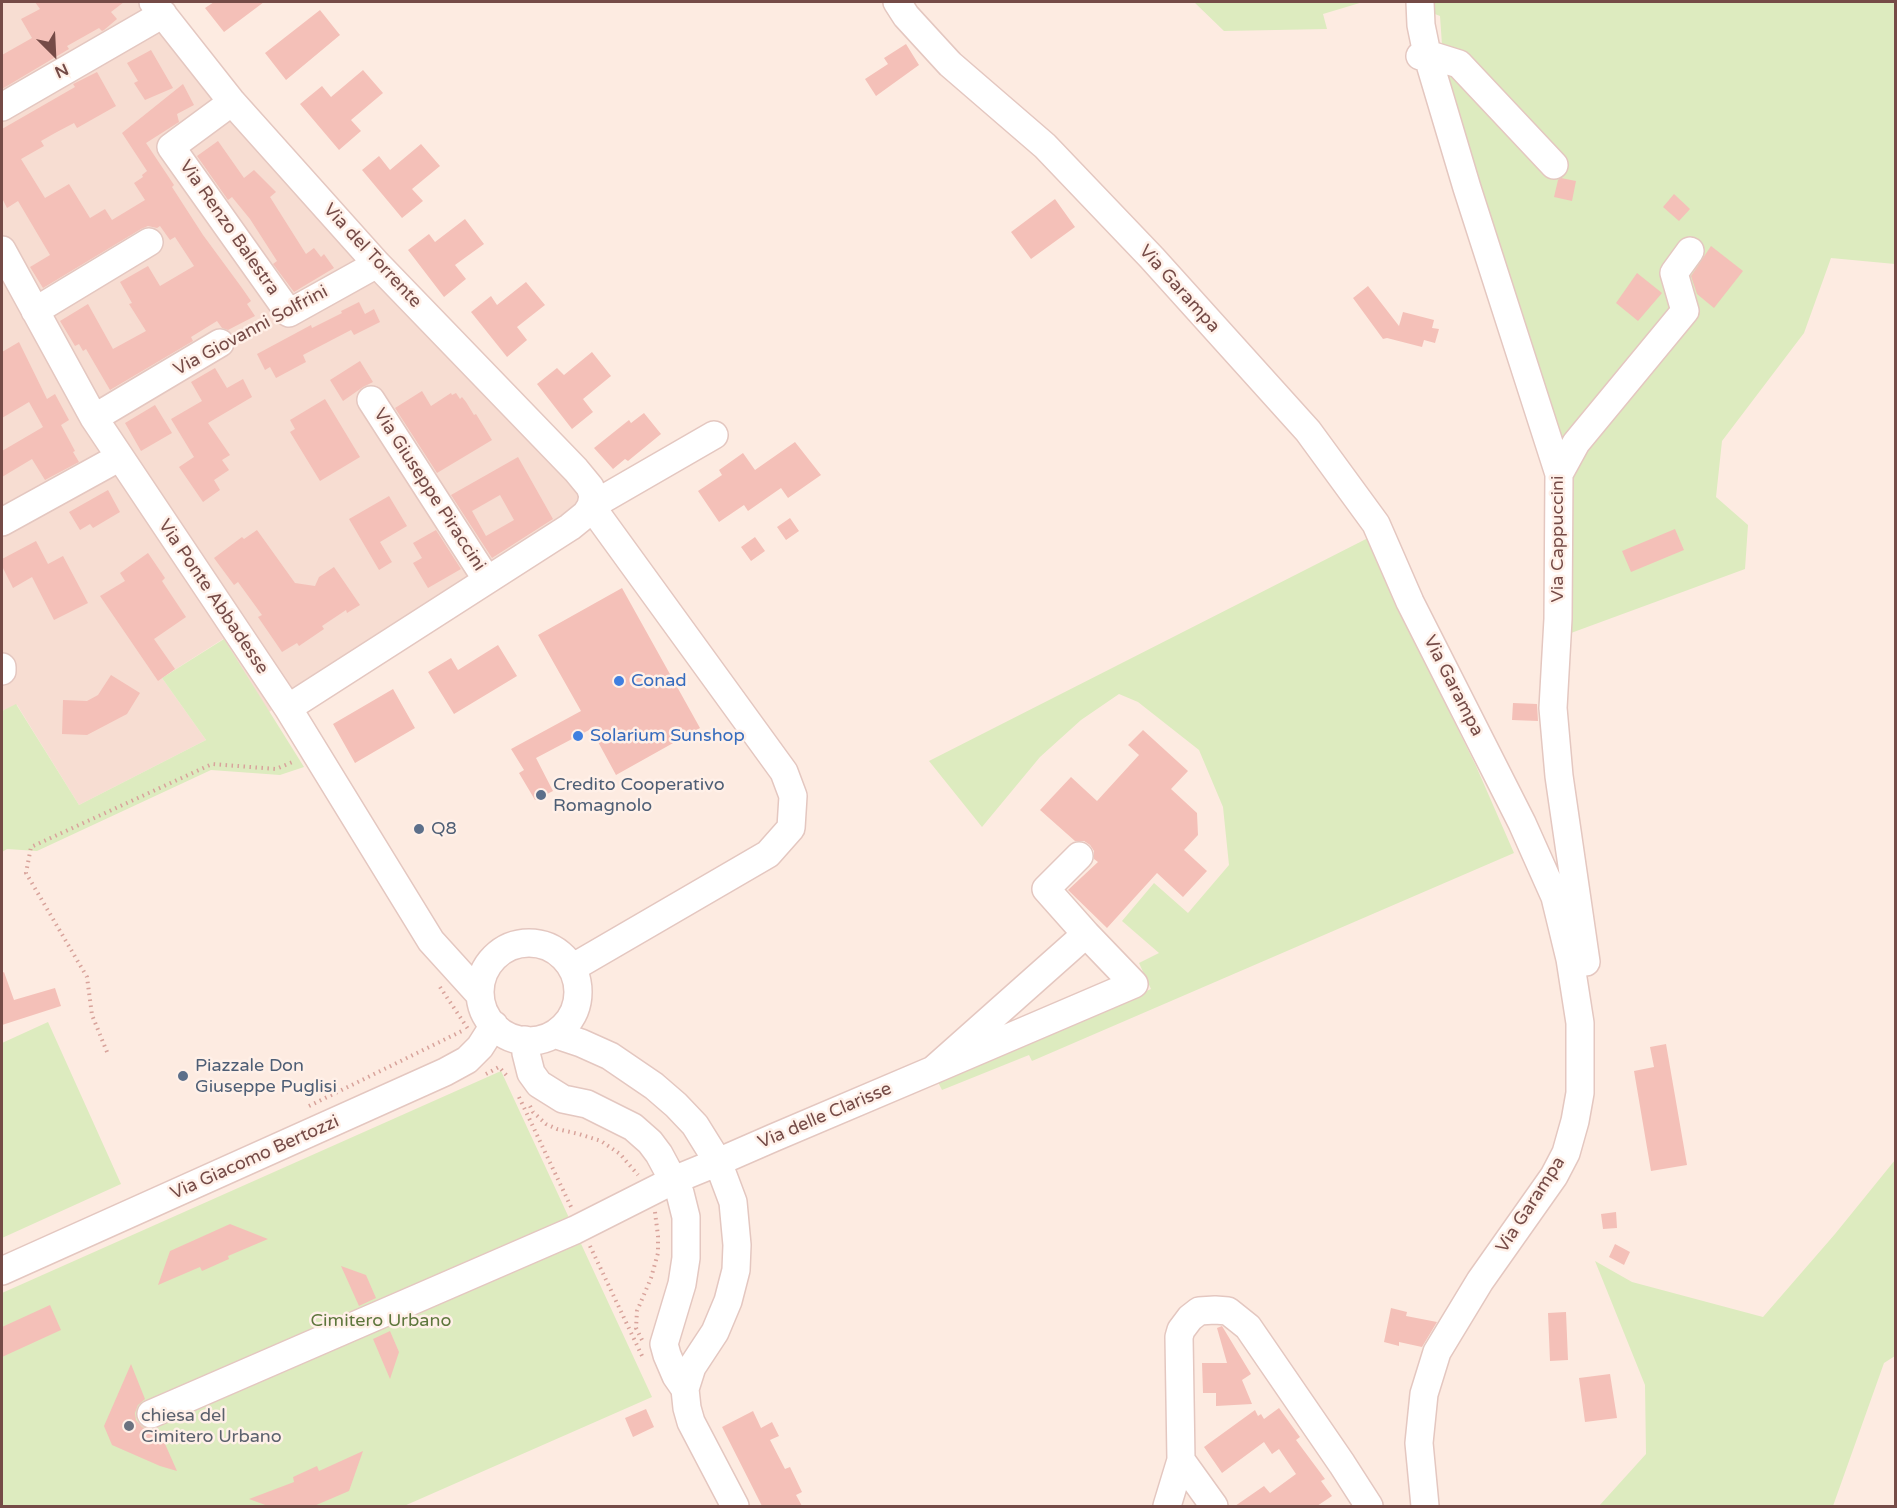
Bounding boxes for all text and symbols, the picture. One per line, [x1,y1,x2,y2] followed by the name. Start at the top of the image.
[24,24,84,84] north arrow
[51,59,71,82] text: N
[174,156,284,300] street label: Via Renzo Balestra
[318,199,426,313] street label: Via del Torrente
[1134,241,1224,337] street label: Via Garampa
[170,281,332,381] street label: Via Giovanni Solfrini
[368,405,490,575] street label: Via Giuseppe Piraccini
[1547,476,1569,602] street label: Via Cappuccini
[153,516,273,678] street label: Via Ponte Abbadesse
[1418,632,1488,740] street label: Via Garampa
[631,670,687,692] place label: Conad
[612,674,626,688] marker: Conad
[590,725,745,747] place label: Solarium Sunshop
[571,729,585,743] marker: Solarium Sunshop
[553,774,725,816] place label: Credito Cooperativo Romagnolo
[534,788,548,802] marker: Credito Cooperativo Romagnolo
[431,818,457,840] place label: Q8
[412,822,426,836] marker: Q8
[195,1055,337,1098] place label: Piazzale Don Giuseppe Puglisi
[176,1069,190,1083] marker: Piazzale Don Giuseppe Puglisi
[755,1078,895,1154] street label: Via delle Clarisse
[167,1111,343,1205] street label: Via Giacomo Bertozzi
[1492,1153,1570,1257] street label: Via Garampa
[311,1310,451,1332] park label: Cimitero Urbano
[141,1405,282,1448] place label: chiesa del Cimitero Urbano
[122,1419,136,1433] marker: chiesa del Cimitero Urbano

